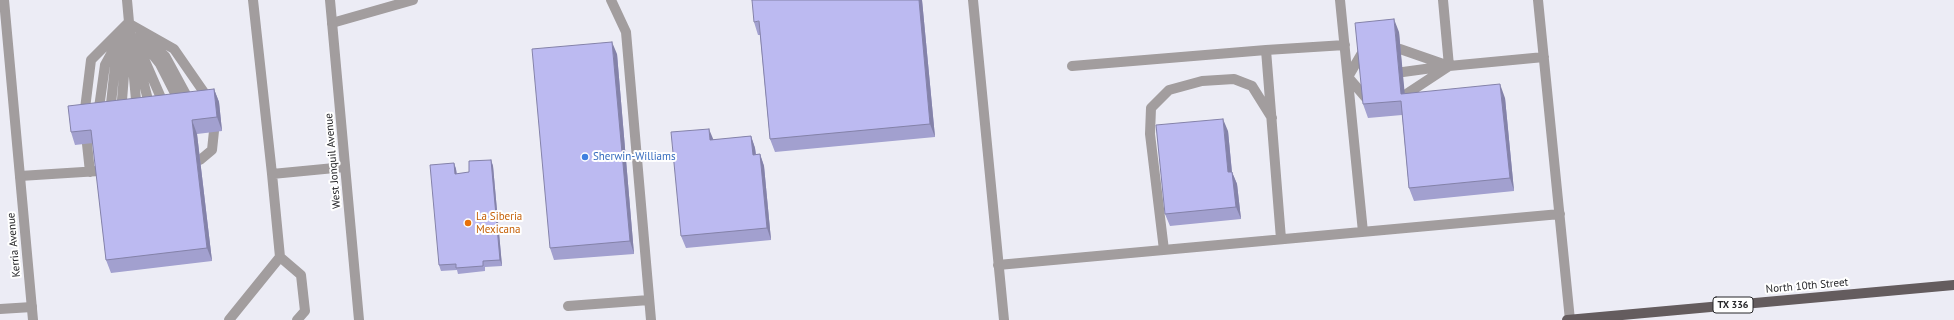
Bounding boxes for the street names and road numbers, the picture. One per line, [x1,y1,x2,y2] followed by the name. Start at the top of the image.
[322,113,344,209] street label: West Jonquil Avenue
[5,212,23,278] street label: Kerria Avenue
[1765,276,1849,296] street label: North 10th Street
[1713,297,1753,313] road number: TX 336

